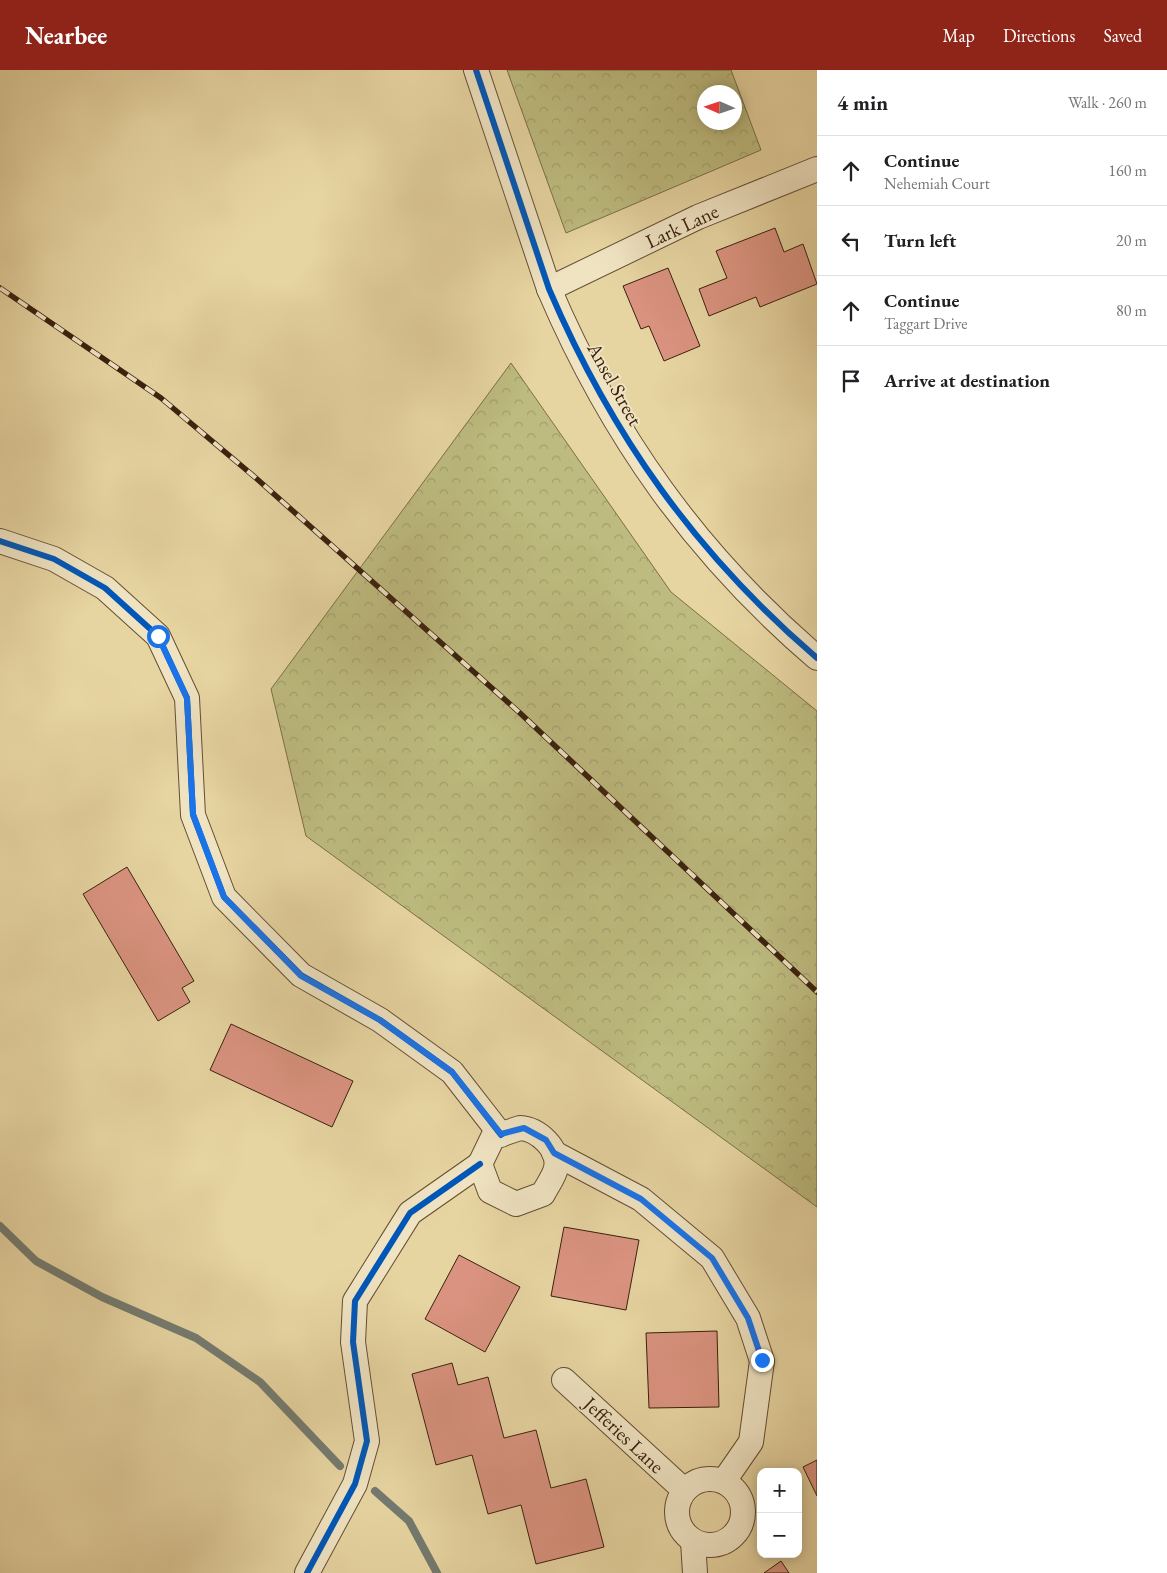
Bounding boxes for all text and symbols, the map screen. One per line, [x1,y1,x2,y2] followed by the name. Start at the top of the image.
[25,20,107,51] text: Nearbee
[943,24,975,47] text: Map
[1003,24,1075,47] text: Directions
[1103,24,1142,47] text: Saved
[697,85,742,130] north arrow
[837,89,888,116] text: 4 min
[1068,92,1147,113] text: Walk · 260 m
[884,148,959,173] text: Continue
[837,157,865,185] icon: ahead
[1108,160,1147,181] text: 160 m
[884,173,990,194] text: Nehemiah Court
[641,198,723,254] street label: Lark Lane
[837,227,865,255] icon: left
[884,228,956,253] text: Turn left
[1116,230,1147,251] text: 20 m
[884,288,959,313] text: Continue
[837,297,865,325] icon: ahead
[1116,300,1147,321] text: 80 m
[884,313,967,334] text: Taggart Drive
[581,337,649,431] street label: Ansel Street
[837,367,865,395] icon: arrive
[884,368,1050,393] text: Arrive at destination
[147,625,170,648] route start
[751,1349,774,1372] route end
[577,1390,670,1479] street label: Jefferies Lane
[757,1468,802,1558] map controls
[757,1468,802,1513] button: +
[757,1513,802,1558] button: −

